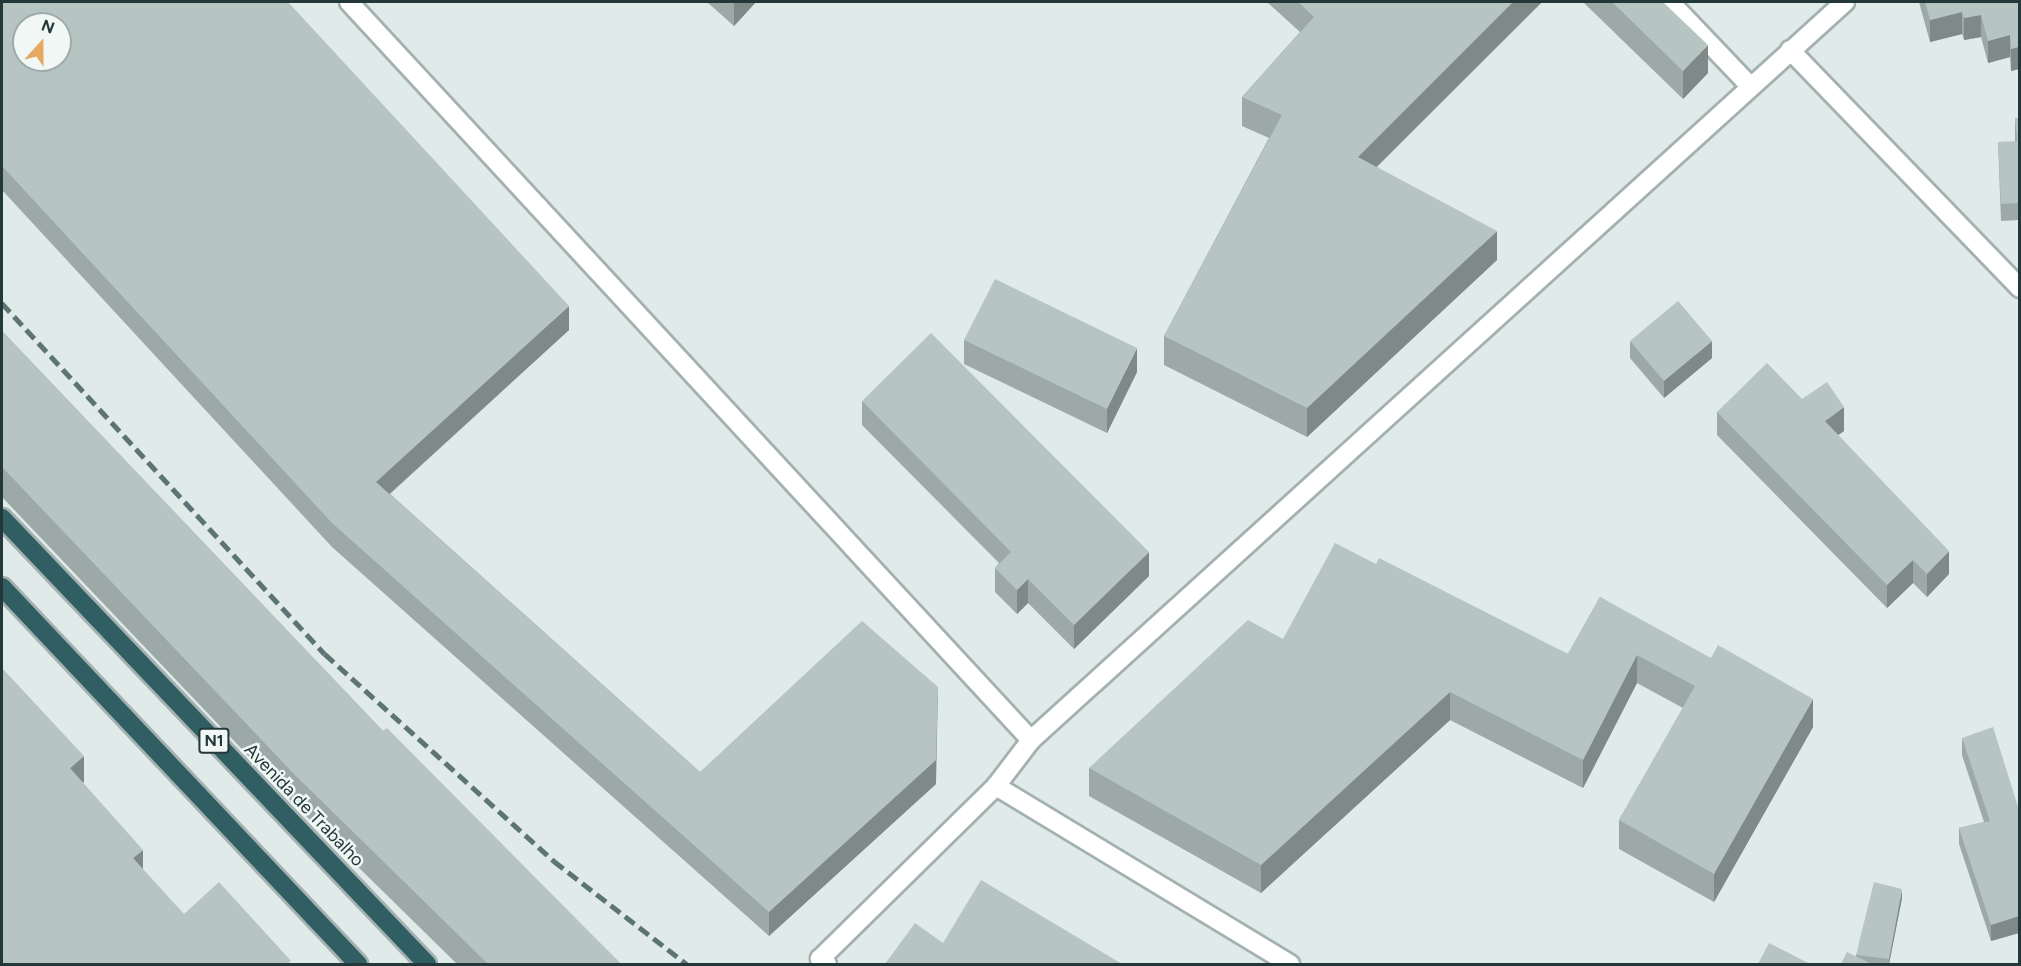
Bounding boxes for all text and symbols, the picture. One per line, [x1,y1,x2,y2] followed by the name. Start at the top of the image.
[12,12,72,72] north arrow
[39,16,57,38] text: N
[198,728,230,754] road number: N1
[240,739,368,871] street label: Avenida de Trabalho

